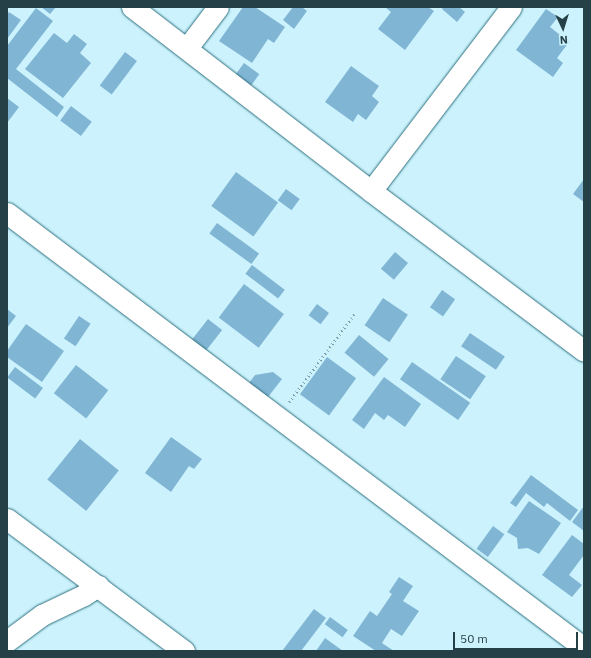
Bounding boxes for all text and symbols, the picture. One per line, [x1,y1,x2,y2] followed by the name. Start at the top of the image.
[543,8,583,48] north arrow
[559,33,568,47] text: N
[455,624,580,650] scale bar
[460,631,488,646] text: 50 m

